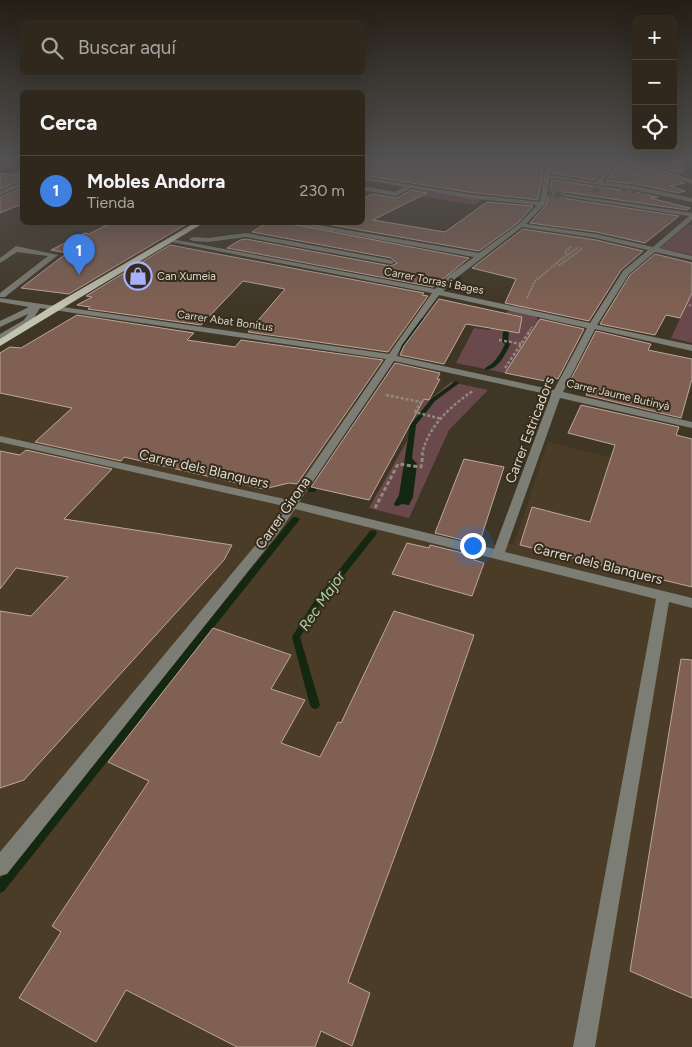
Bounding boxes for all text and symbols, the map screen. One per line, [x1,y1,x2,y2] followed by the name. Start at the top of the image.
[632,15,677,150] map controls
[632,15,677,60] button: +
[20,20,365,75] search box
[38,34,66,62] icon: search
[78,36,176,59] text: Buscar aquí
[632,60,677,105] button: −
[632,105,677,150] button: locate
[40,110,97,135] text: Cerca
[87,170,225,193] text: Mobles Andorra
[53,181,59,200] text: 1
[300,181,345,200] text: 230 m
[87,193,135,212] text: Tienda
[63,234,95,275] pin: 1
[123,261,153,291] shop icon: Can Xumeia
[383,265,485,297] street label: Carrer Torras i Bages
[157,270,216,283] place label: Can Xumeia
[176,308,274,334] street label: Carrer Abat Bonitus
[502,374,558,486] street label: Carrer Estricadors
[565,377,671,413] street label: Carrer Jaume Butinyà
[137,446,271,492] street label: Carrer dels Blanquers
[252,474,314,552] street label: Carrer Girona
[460,533,486,559] your location
[531,540,665,588] street label: Carrer dels Blanquers
[295,567,350,634] water label: Rec Major

